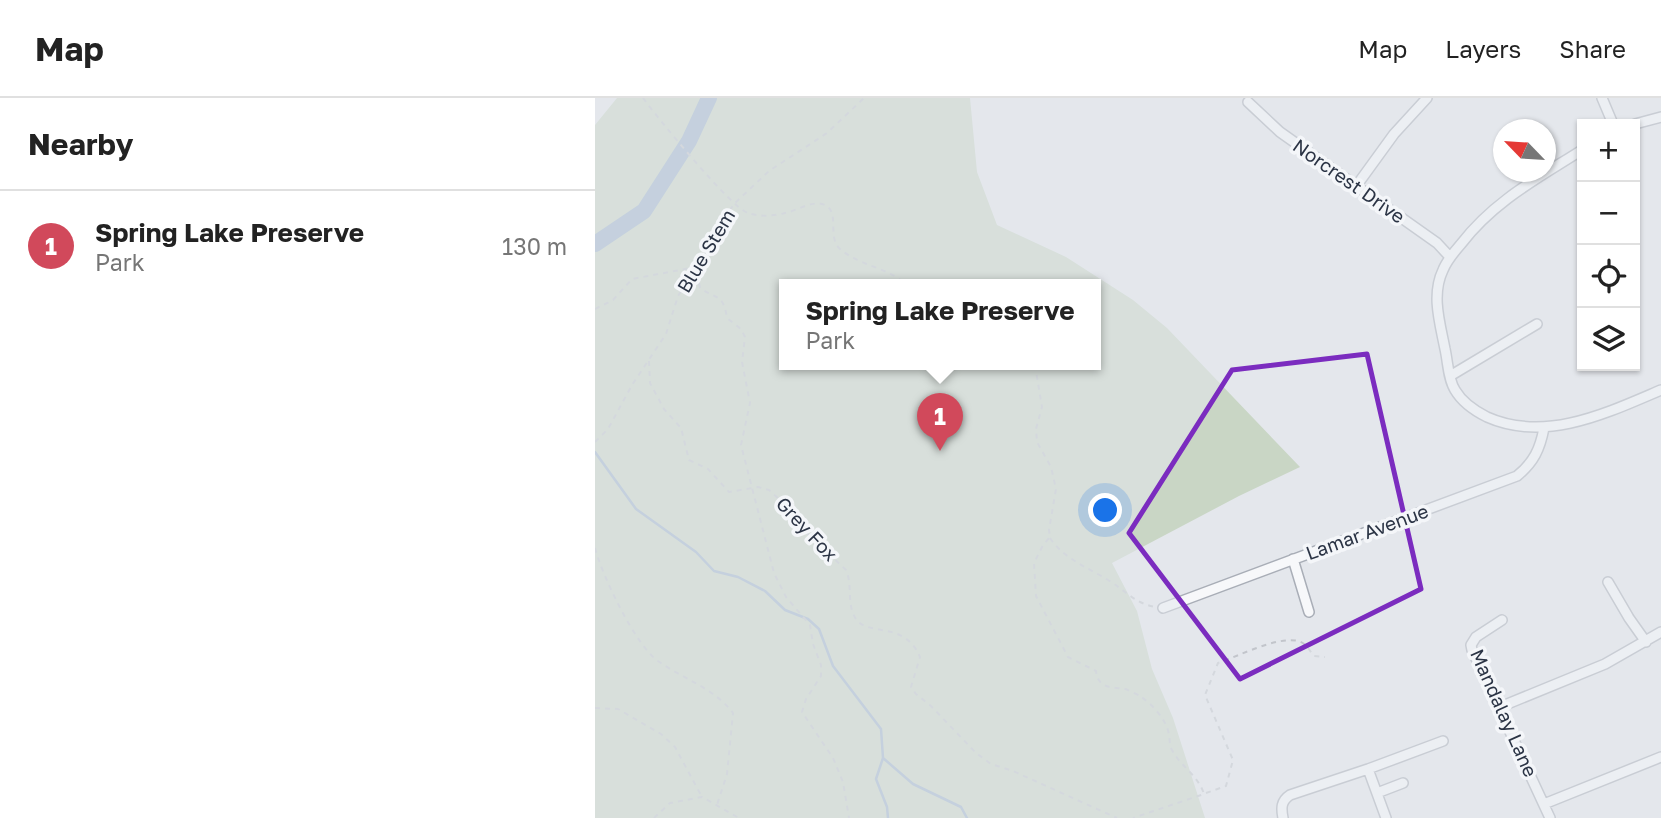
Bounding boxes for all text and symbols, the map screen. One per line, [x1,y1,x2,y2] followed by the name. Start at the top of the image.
[35,29,104,68] text: Map
[1358,34,1407,63] text: Map
[1445,34,1521,63] text: Layers
[1559,34,1626,63] text: Share
[1493,119,1556,182] north arrow
[1577,119,1640,371] map controls
[1577,119,1640,182] button: +
[28,126,133,162] text: Nearby
[1289,134,1410,228] street label: Norcrest Drive
[1577,182,1640,245] button: −
[672,205,739,297] street label: Blue Stem
[95,217,364,248] text: Spring Lake Preserve
[45,232,57,260] text: 1
[502,232,567,260] text: 130 m
[1577,245,1640,308] button: locate
[95,248,145,276] text: Park
[779,279,1101,370] popup
[805,295,1075,326] text: Spring Lake Preserve
[1577,308,1640,371] button: layers
[805,326,855,354] text: Park
[917,393,963,451] pin: 1
[772,492,843,565] street label: Grey Fox
[1088,493,1122,527] your location
[1302,499,1431,564] street label: Lamar Avenue
[1466,645,1543,780] street label: Mandalay Lane

